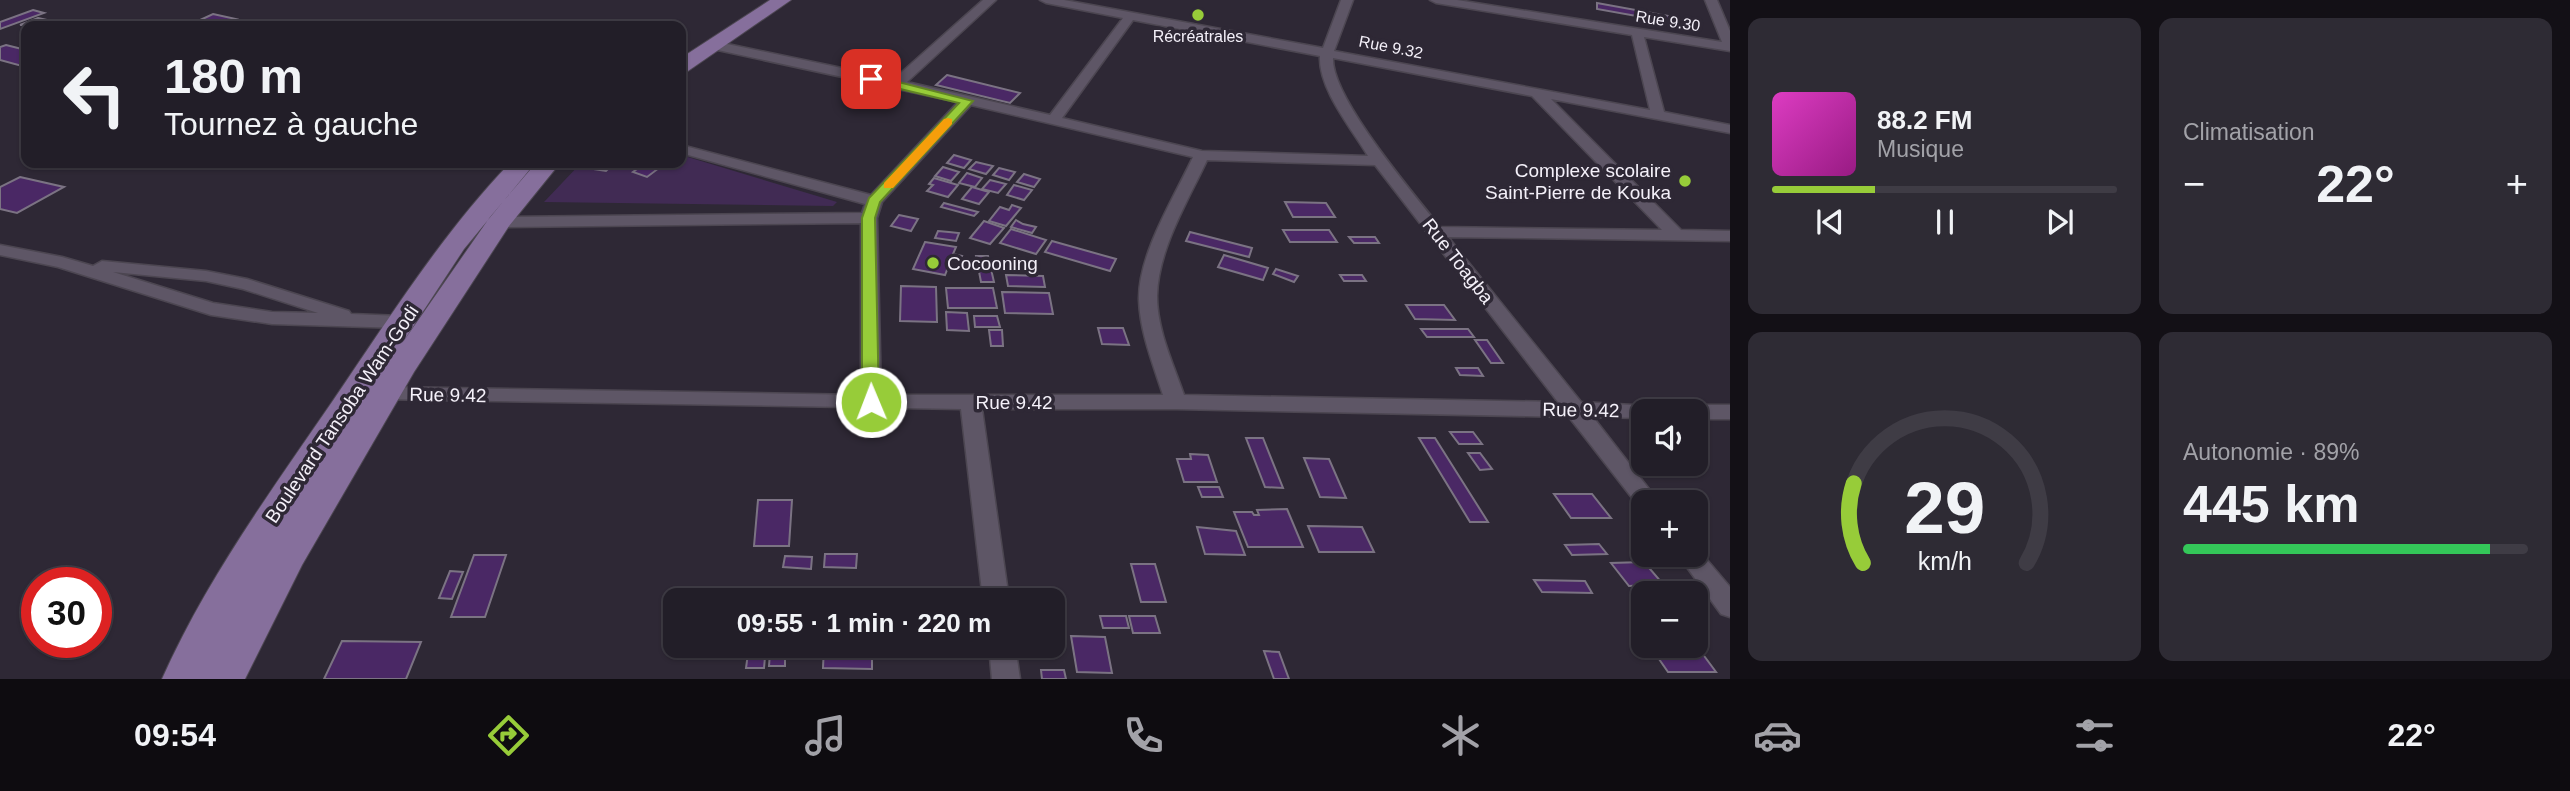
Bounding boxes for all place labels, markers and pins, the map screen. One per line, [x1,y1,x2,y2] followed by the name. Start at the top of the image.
[1190,7,1206,23] marker: Récréatrales
[1153,28,1243,45] place label: Récréatrales
[841,49,901,109] pin
[1485,160,1671,203] place label: Complexe scolaire Saint-Pierre de Kouka
[1677,173,1693,189] marker: Complexe scolaire Saint-Pierre de Kouka
[947,253,1038,274] place label: Cocooning
[925,255,941,271] marker: Cocooning

